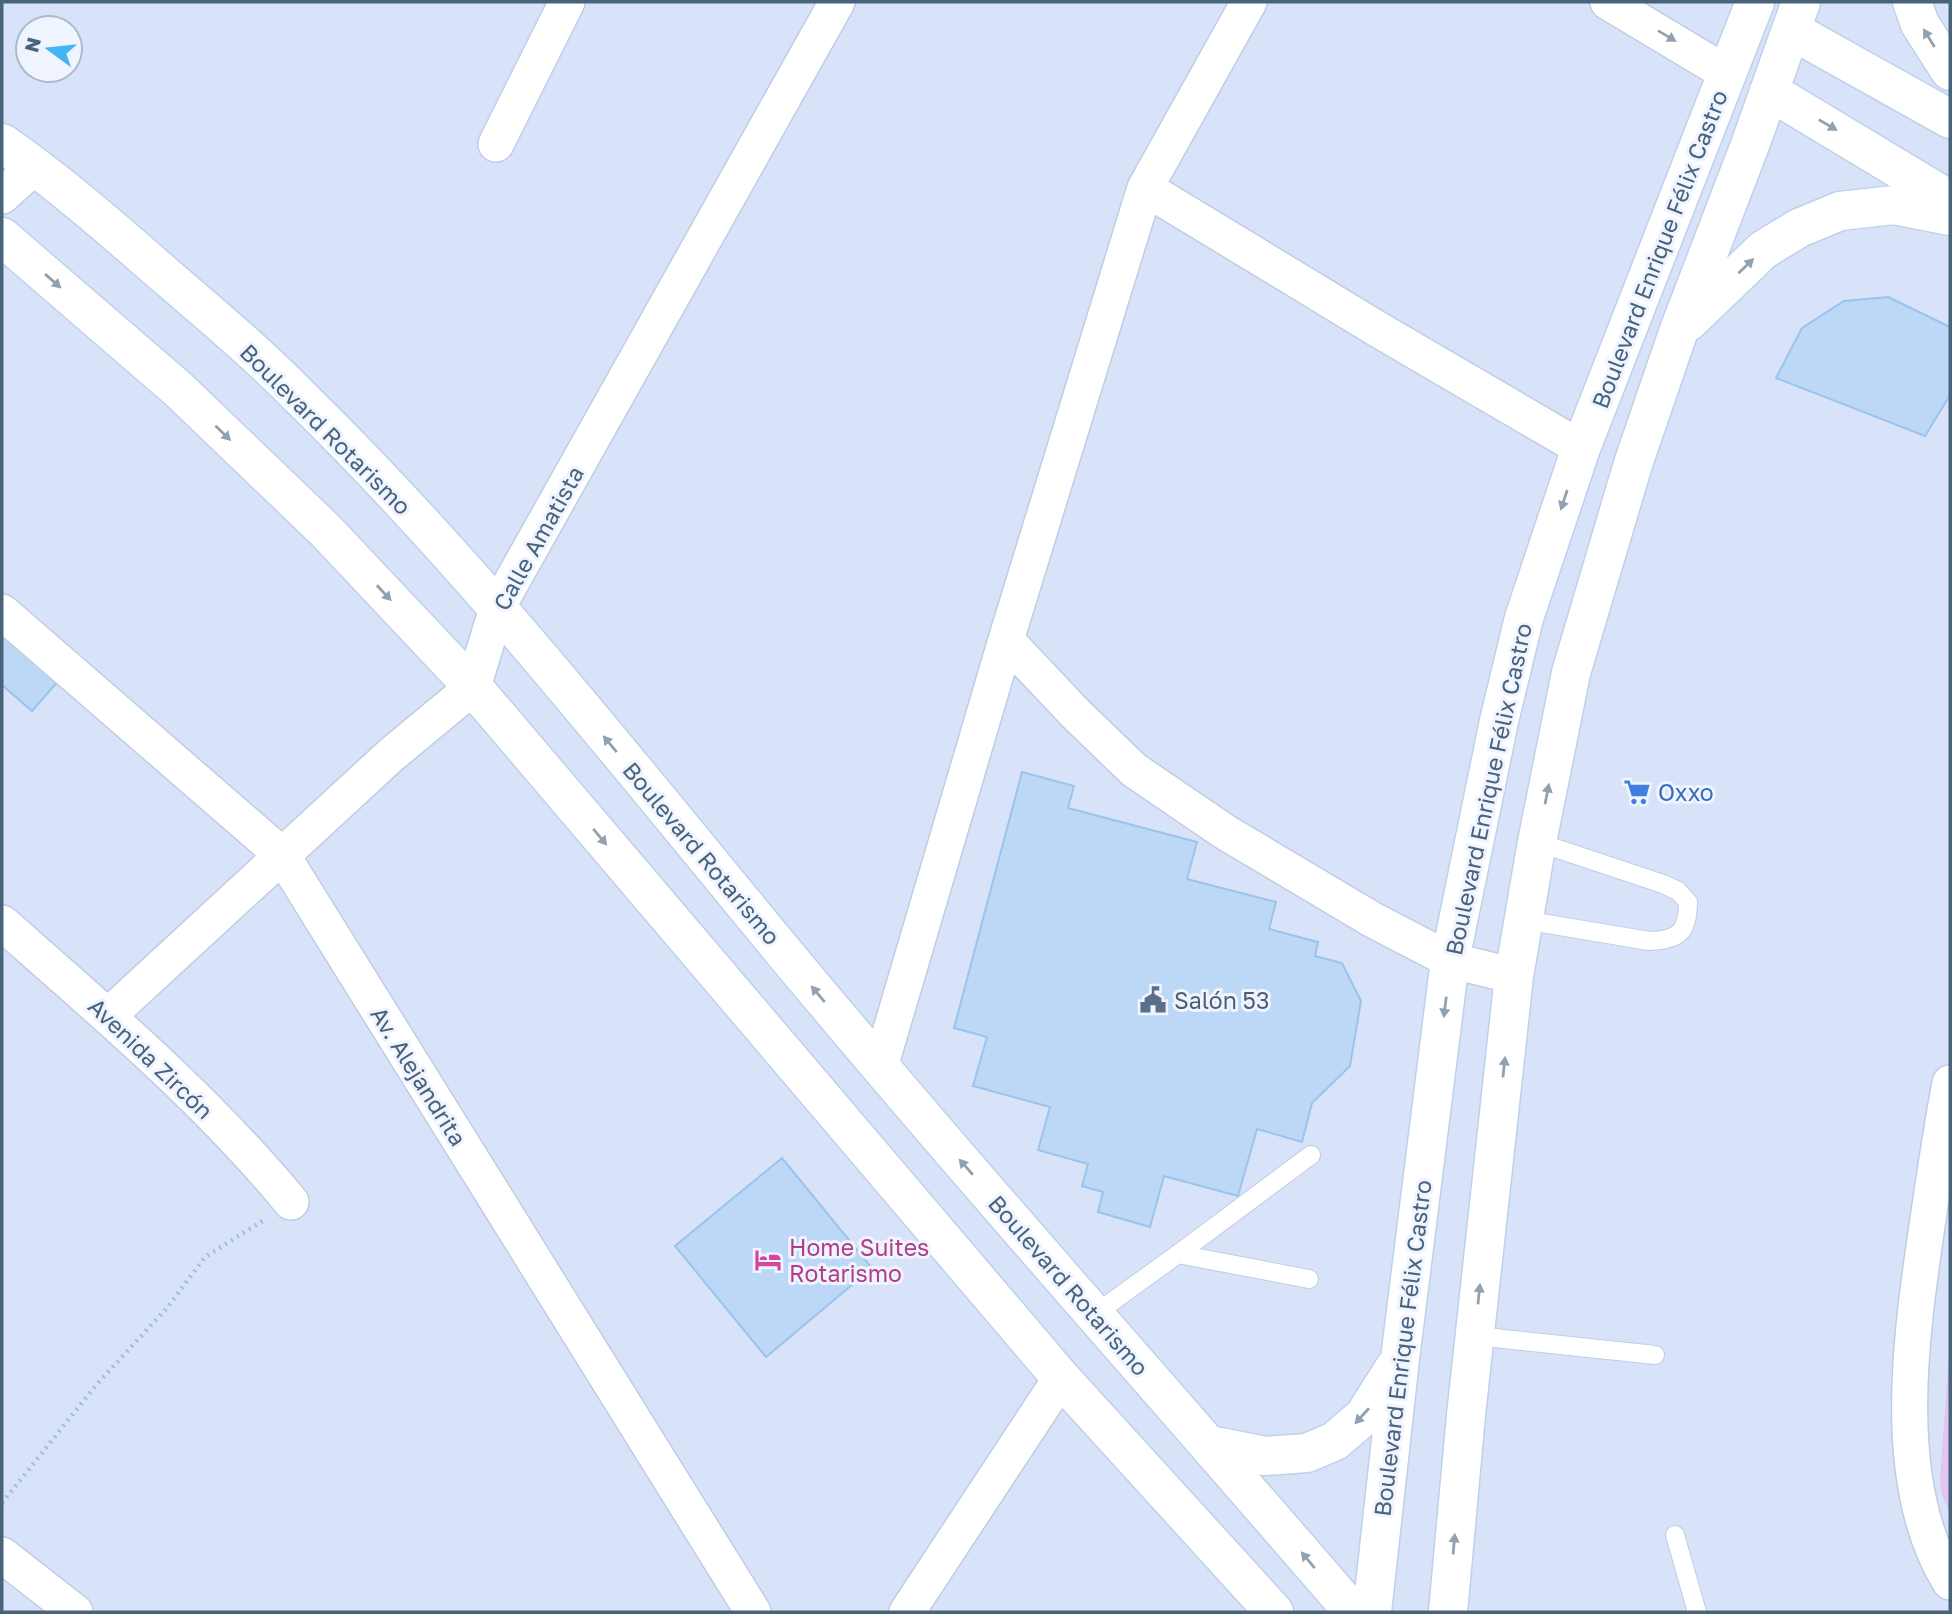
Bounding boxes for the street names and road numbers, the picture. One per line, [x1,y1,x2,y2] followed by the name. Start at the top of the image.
[1585,86,1733,412] street label: Boulevard Enrique Félix Castro
[235,338,417,520] street label: Boulevard Rotarismo
[487,461,589,615] street label: Calle Amatista
[1439,620,1537,958] street label: Boulevard Enrique Félix Castro
[617,756,787,950] street label: Boulevard Rotarismo
[83,992,219,1124] street label: Avenida Zircón
[365,1001,473,1151] street label: Av. Alejandrita
[1367,1178,1437,1518] street label: Boulevard Enrique Félix Castro
[983,1189,1155,1381] street label: Boulevard Rotarismo

